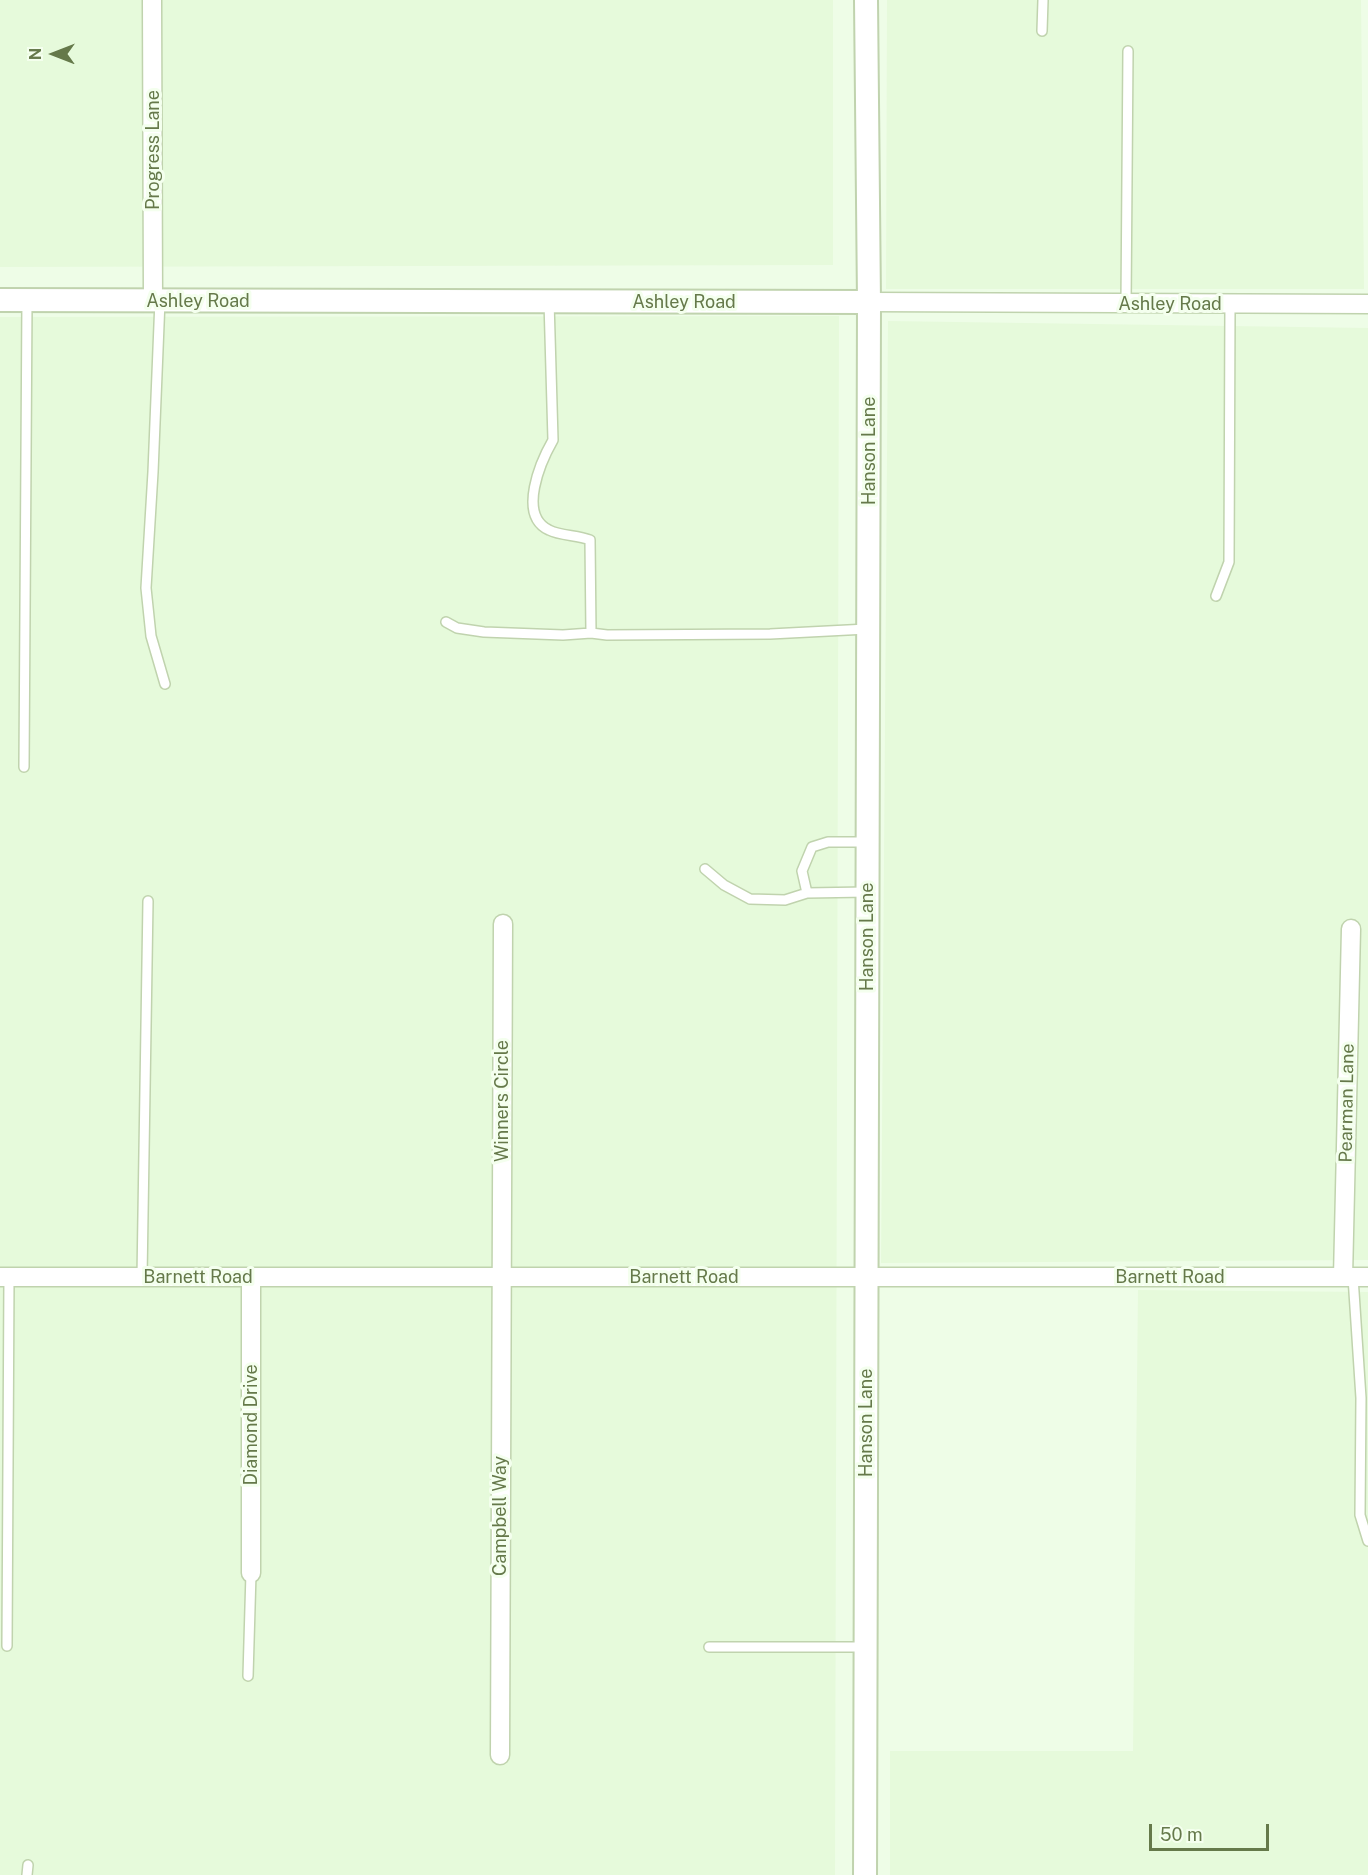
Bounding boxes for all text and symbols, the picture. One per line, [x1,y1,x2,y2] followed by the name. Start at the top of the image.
[24,24,84,84] north arrow
[26,48,45,60] text: N
[142,90,164,210] street label: Progress Lane
[146,290,250,312] street label: Ashley Road
[632,291,736,313] street label: Ashley Road
[1118,293,1222,315] street label: Ashley Road
[858,397,880,505] street label: Hanson Lane
[856,883,878,991] street label: Hanson Lane
[491,1040,513,1162] street label: Winners Circle
[1335,1043,1359,1163] street label: Pearman Lane
[143,1266,253,1288] street label: Barnett Road
[629,1266,739,1288] street label: Barnett Road
[1115,1266,1225,1288] street label: Barnett Road
[240,1364,262,1486] street label: Diamond Drive
[855,1369,877,1477] street label: Hanson Lane
[489,1456,511,1576] street label: Campbell Way
[1152,1812,1272,1850] scale bar
[1160,1824,1203,1845] text: 50 m

